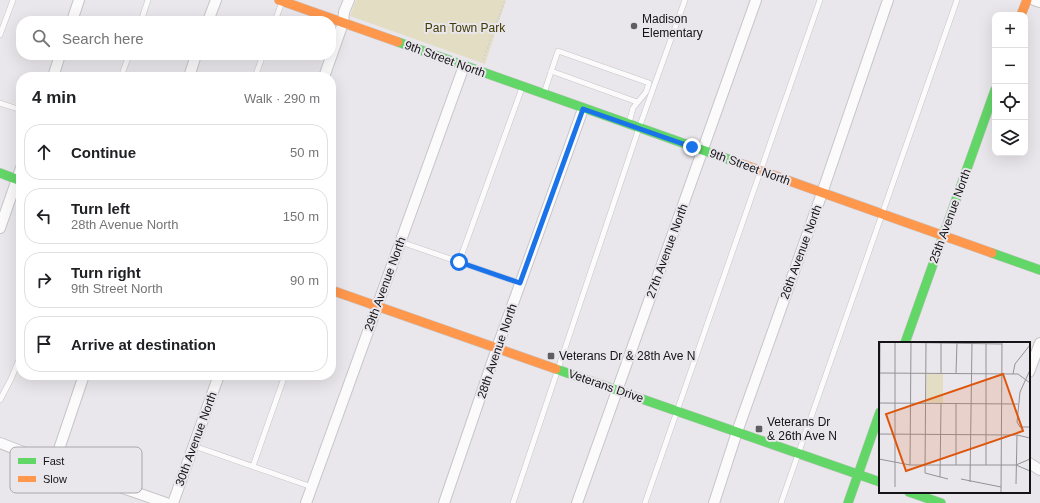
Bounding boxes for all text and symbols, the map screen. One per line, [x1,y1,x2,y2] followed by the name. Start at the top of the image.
[642,12,703,40] place label: Madison Elementary
[992,12,1028,156] map controls
[992,12,1028,48] button: +
[16,16,336,60] search box
[425,21,506,35] park label: Pan Town Park
[629,21,639,31] marker: Madison Elementary
[30,27,52,49] icon: search
[62,30,144,47] text: Search here
[403,38,487,80] street label: 9th Street North
[992,48,1028,84] button: −
[992,84,1028,120] button: locate
[32,88,76,107] text: 4 min
[244,91,320,106] text: Walk · 290 m
[992,120,1028,156] button: layers
[683,138,701,156] route end
[33,141,55,163] icon: ahead
[71,144,136,161] text: Continue
[290,145,319,160] text: 50 m
[708,146,792,188] street label: 9th Street North
[926,167,974,265] street label: 25th Avenue North
[71,200,130,217] text: Turn left
[643,202,691,300] street label: 27th Avenue North
[777,203,825,301] street label: 26th Avenue North
[33,205,55,227] icon: left
[283,209,319,224] text: 150 m
[71,217,178,232] text: 28th Avenue North
[361,235,409,333] street label: 29th Avenue North
[450,253,468,271] route start
[71,264,141,281] text: Turn right
[33,269,55,291] icon: right
[290,273,319,288] text: 90 m
[71,281,163,296] text: 9th Street North
[474,302,520,400] street label: 28th Avenue North
[33,333,55,355] icon: arrive
[71,336,216,353] text: Arrive at destination
[879,342,1030,493] inset map
[559,349,696,363] place label: Veterans Dr & 28th Ave N
[546,351,556,361] marker: Veterans Dr & 28th Ave N
[567,367,646,406] street label: Veterans Drive
[172,390,220,488] street label: 30th Avenue North
[767,415,837,443] place label: Veterans Dr & 26th Ave N
[754,424,764,434] marker: Veterans Dr & 26th Ave N
[10,447,142,493] legend
[43,455,64,467] text: Fast
[43,473,67,485] text: Slow

